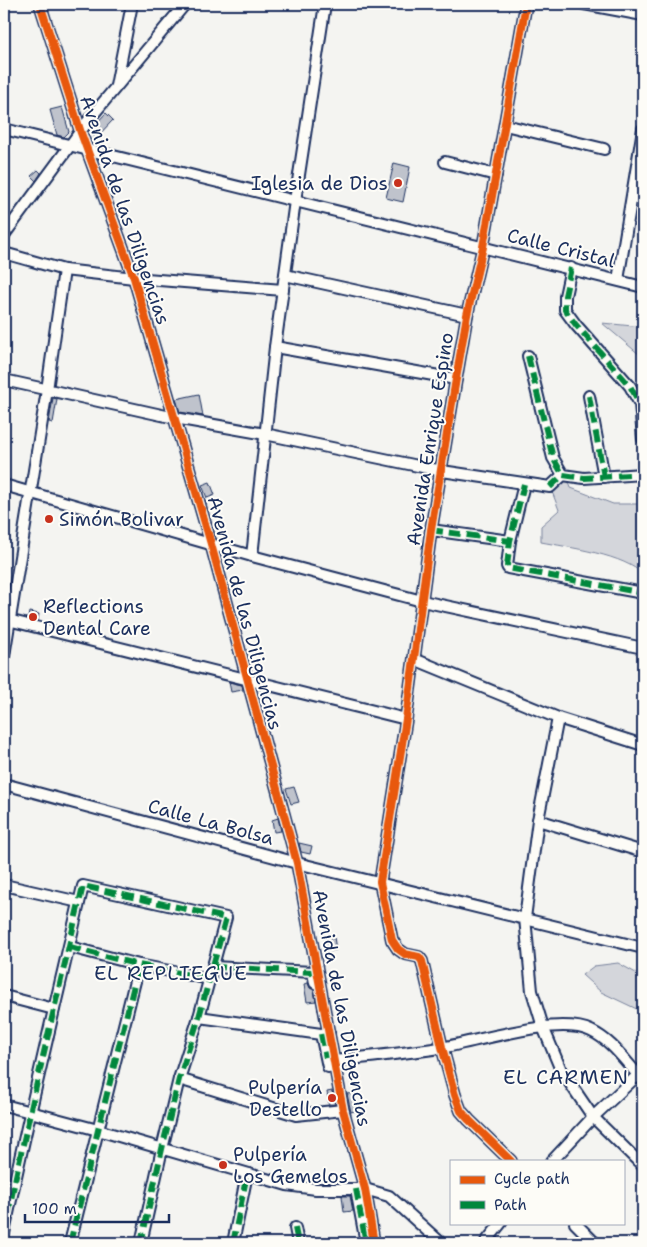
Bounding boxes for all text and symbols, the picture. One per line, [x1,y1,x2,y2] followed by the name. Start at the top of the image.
[74,92,176,328] street label: Avenida de las Diligencias
[251,171,388,196] place label: Iglesia de Dios
[392,177,404,189] marker: Iglesia de Dios
[504,223,618,274] street label: Calle Cristal
[401,331,459,547] street label: Avenida Enrique Espino
[202,493,288,733] street label: Avenida de las Diligencias
[59,507,184,532] place label: Simón Bolivar
[43,513,55,525] marker: Simón Bolivar
[43,594,151,641] place label: Reflections Dental Care
[27,611,39,623] marker: Reflections Dental Care
[145,793,277,851] street label: Calle La Bolsa
[307,887,377,1129] street label: Avenida de las Diligencias
[94,960,248,986] district label: EL REPLIEGUE
[503,1064,629,1090] district label: EL CARMEN
[248,1075,322,1122] place label: Pulpería Destello
[326,1092,338,1104] marker: Pulpería Destello
[233,1142,348,1189] place label: Pulpería Los Gemelos
[217,1159,229,1171] marker: Pulpería Los Gemelos
[450,1160,624,1224] legend
[494,1169,570,1189] text: Cycle path
[25,1192,169,1224] scale bar
[494,1195,527,1215] text: Path
[32,1199,77,1219] text: 100 m

